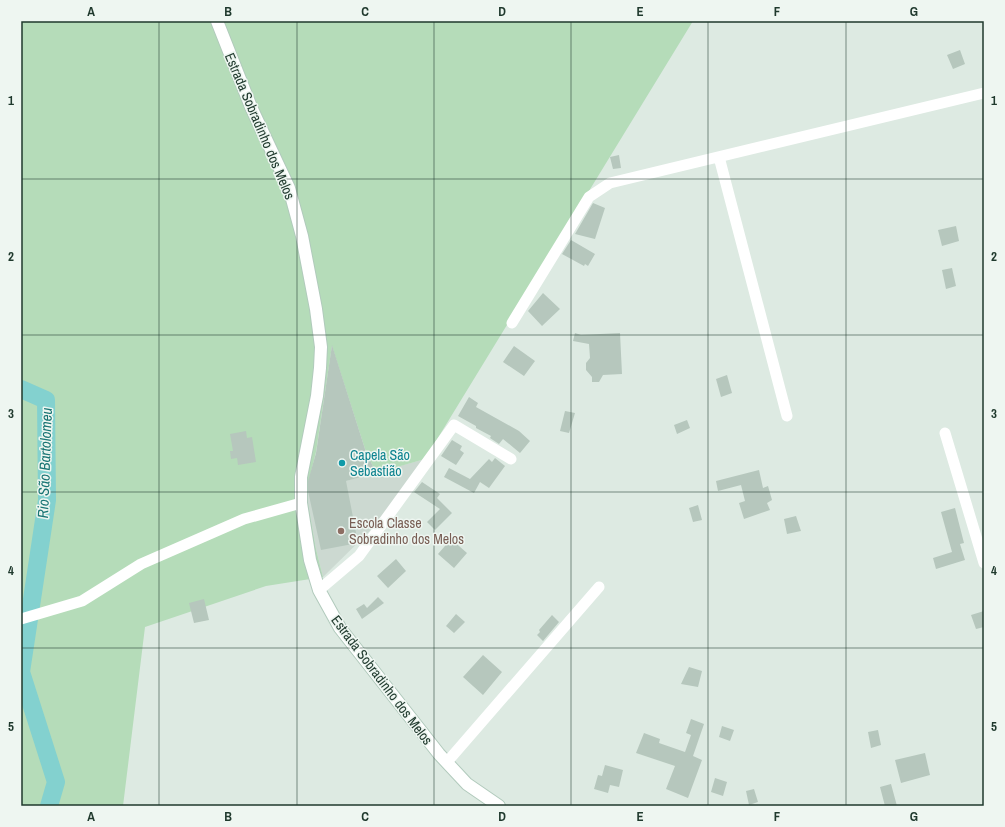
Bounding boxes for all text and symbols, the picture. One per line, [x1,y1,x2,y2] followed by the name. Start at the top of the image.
[87,3,95,20] text: A
[224,3,232,20] text: B
[361,3,369,20] text: C
[498,3,506,20] text: D
[636,3,644,20] text: E
[774,3,781,20] text: F
[910,3,918,20] text: G
[221,50,299,202] street label: Estrada Sobradinho dos Melos
[8,92,14,109] text: 1
[991,92,997,109] text: 1
[8,248,14,265] text: 2
[991,248,997,265] text: 2
[8,405,14,422] text: 3
[991,405,997,422] text: 3
[32,407,57,519] water label: Rio São Bartolomeu
[350,446,410,480] place label: Capela São Sebastião
[337,458,347,468] marker: Capela São Sebastião
[349,514,464,548] place label: Escola Classe Sobradinho dos Melos
[336,526,346,536] marker: Escola Classe Sobradinho dos Melos
[8,562,14,579] text: 4
[991,562,997,579] text: 4
[327,612,437,749] street label: Estrada Sobradinho dos Melos
[8,718,14,735] text: 5
[991,718,997,735] text: 5
[87,808,95,825] text: A
[224,808,232,825] text: B
[361,808,369,825] text: C
[498,808,506,825] text: D
[636,808,644,825] text: E
[774,808,781,825] text: F
[910,808,918,825] text: G

